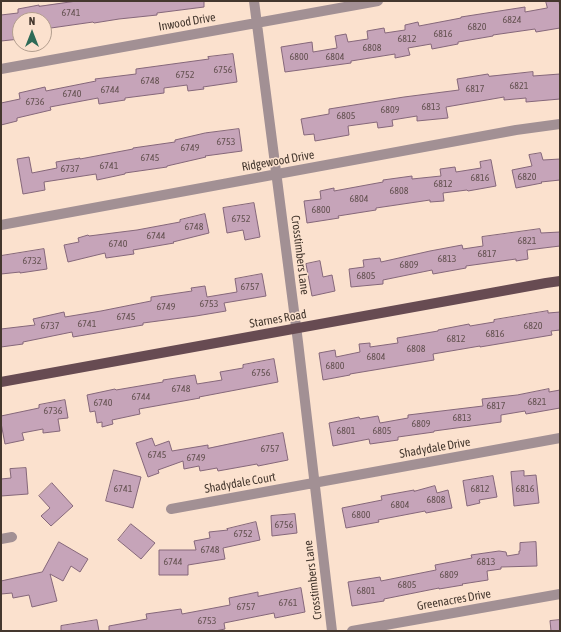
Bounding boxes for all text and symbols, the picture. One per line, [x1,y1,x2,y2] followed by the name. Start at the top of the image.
[62,7,80,19] house number: 6741
[157,10,217,34] street label: Inwood Drive
[12,12,52,52] north arrow
[503,14,521,26] house number: 6824
[29,15,35,27] text: N
[468,21,486,33] house number: 6820
[434,28,452,40] house number: 6816
[398,33,416,45] house number: 6812
[363,42,381,54] house number: 6808
[290,51,308,63] house number: 6800
[326,51,344,63] house number: 6804
[214,64,232,76] house number: 6756
[176,69,194,81] house number: 6752
[141,75,159,87] house number: 6748
[510,80,528,92] house number: 6821
[466,83,484,95] house number: 6817
[101,84,119,96] house number: 6744
[63,88,81,100] house number: 6740
[26,96,44,108] house number: 6736
[422,101,440,113] house number: 6813
[381,104,399,116] house number: 6809
[337,110,355,122] house number: 6805
[217,136,235,148] house number: 6753
[181,142,199,154] house number: 6749
[240,148,316,174] street label: Ridgewood Drive
[141,152,159,164] house number: 6745
[100,160,118,172] house number: 6741
[61,163,79,175] house number: 6737
[518,171,536,183] house number: 6820
[471,172,489,184] house number: 6816
[434,178,452,190] house number: 6812
[390,185,408,197] house number: 6808
[350,193,368,205] house number: 6804
[312,204,330,216] house number: 6800
[232,213,250,225] house number: 6752
[288,214,312,296] street label: Crosstimbers Lane
[185,221,203,233] house number: 6748
[147,230,165,242] house number: 6744
[518,235,536,247] house number: 6821
[109,238,127,250] house number: 6740
[478,248,496,260] house number: 6817
[438,253,456,265] house number: 6813
[23,255,41,267] house number: 6732
[400,259,418,271] house number: 6809
[357,270,375,282] house number: 6805
[241,281,259,293] house number: 6757
[200,298,218,310] house number: 6753
[157,301,175,313] house number: 6749
[248,307,308,331] street label: Starnes Road
[117,311,135,323] house number: 6745
[78,318,96,330] house number: 6741
[41,320,59,332] house number: 6737
[524,320,542,332] house number: 6820
[486,328,504,340] house number: 6816
[447,333,465,345] house number: 6812
[407,343,425,355] house number: 6808
[367,351,385,363] house number: 6804
[326,360,344,372] house number: 6800
[252,367,270,379] house number: 6756
[172,383,190,395] house number: 6748
[132,391,150,403] house number: 6744
[528,396,546,408] house number: 6821
[94,397,112,409] house number: 6740
[487,400,505,412] house number: 6817
[44,405,62,417] house number: 6736
[453,412,471,424] house number: 6813
[412,418,430,430] house number: 6809
[337,425,355,437] house number: 6801
[373,425,391,437] house number: 6805
[398,435,472,461] street label: Shadydale Drive
[261,443,279,455] house number: 6757
[148,449,166,461] house number: 6745
[187,452,205,464] house number: 6749
[203,470,277,496] street label: Shadydale Court
[114,483,132,495] house number: 6741
[471,483,489,495] house number: 6812
[516,483,534,495] house number: 6816
[427,494,445,506] house number: 6808
[391,499,409,511] house number: 6804
[352,509,370,521] house number: 6800
[275,519,293,531] house number: 6756
[234,528,252,540] house number: 6752
[301,539,325,621] street label: Crosstimbers Lane
[201,544,219,556] house number: 6748
[164,556,182,568] house number: 6744
[477,556,495,568] house number: 6813
[440,569,458,581] house number: 6809
[398,579,416,591] house number: 6805
[357,585,375,597] house number: 6801
[416,586,492,614] street label: Greenacres Drive
[279,597,297,609] house number: 6761
[237,601,255,613] house number: 6757
[198,615,216,627] house number: 6753

